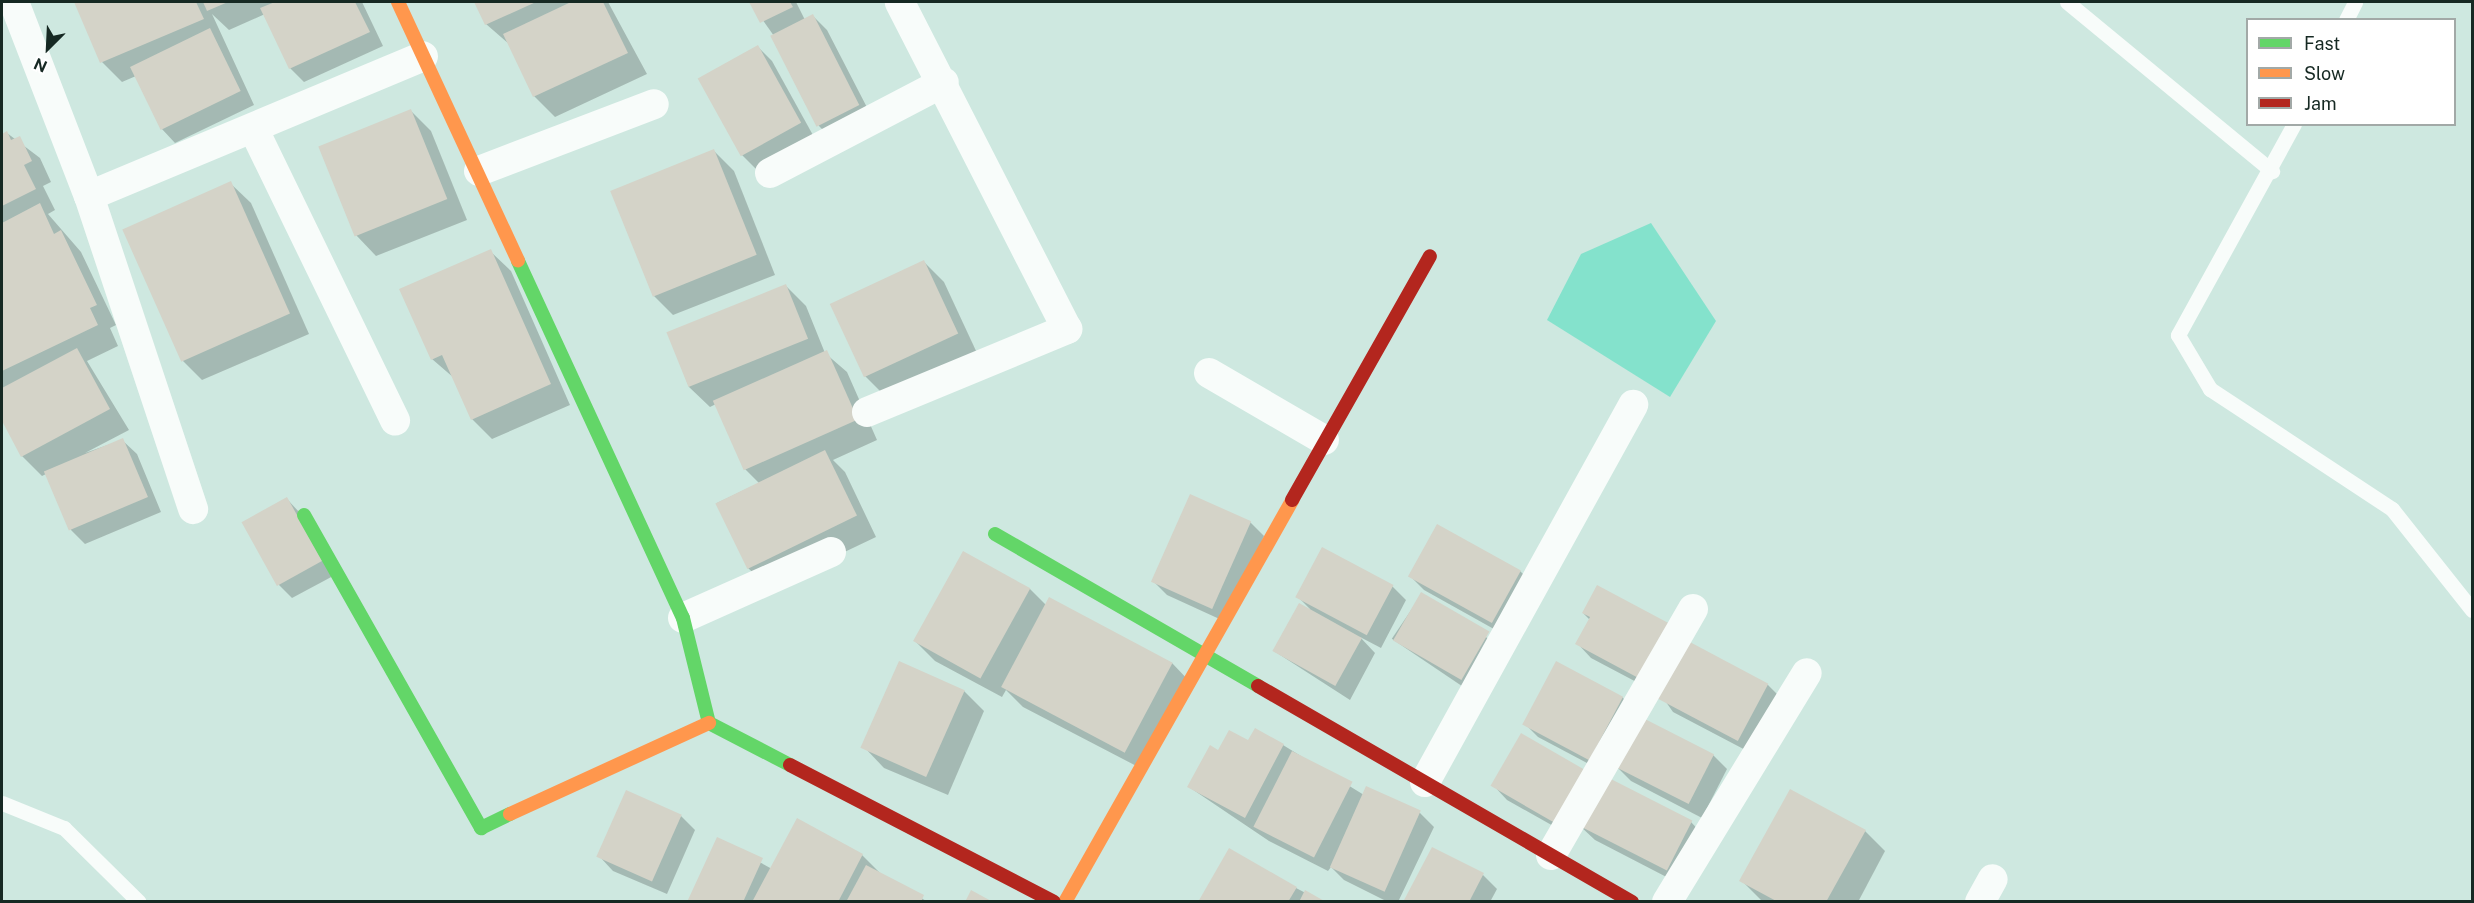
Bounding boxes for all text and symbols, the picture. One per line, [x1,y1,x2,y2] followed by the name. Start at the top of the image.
[18,18,78,78] north arrow
[2246,18,2456,126] legend
[2304,33,2340,54] text: Fast
[31,54,50,76] text: N
[2304,63,2345,84] text: Slow
[2304,93,2337,114] text: Jam

